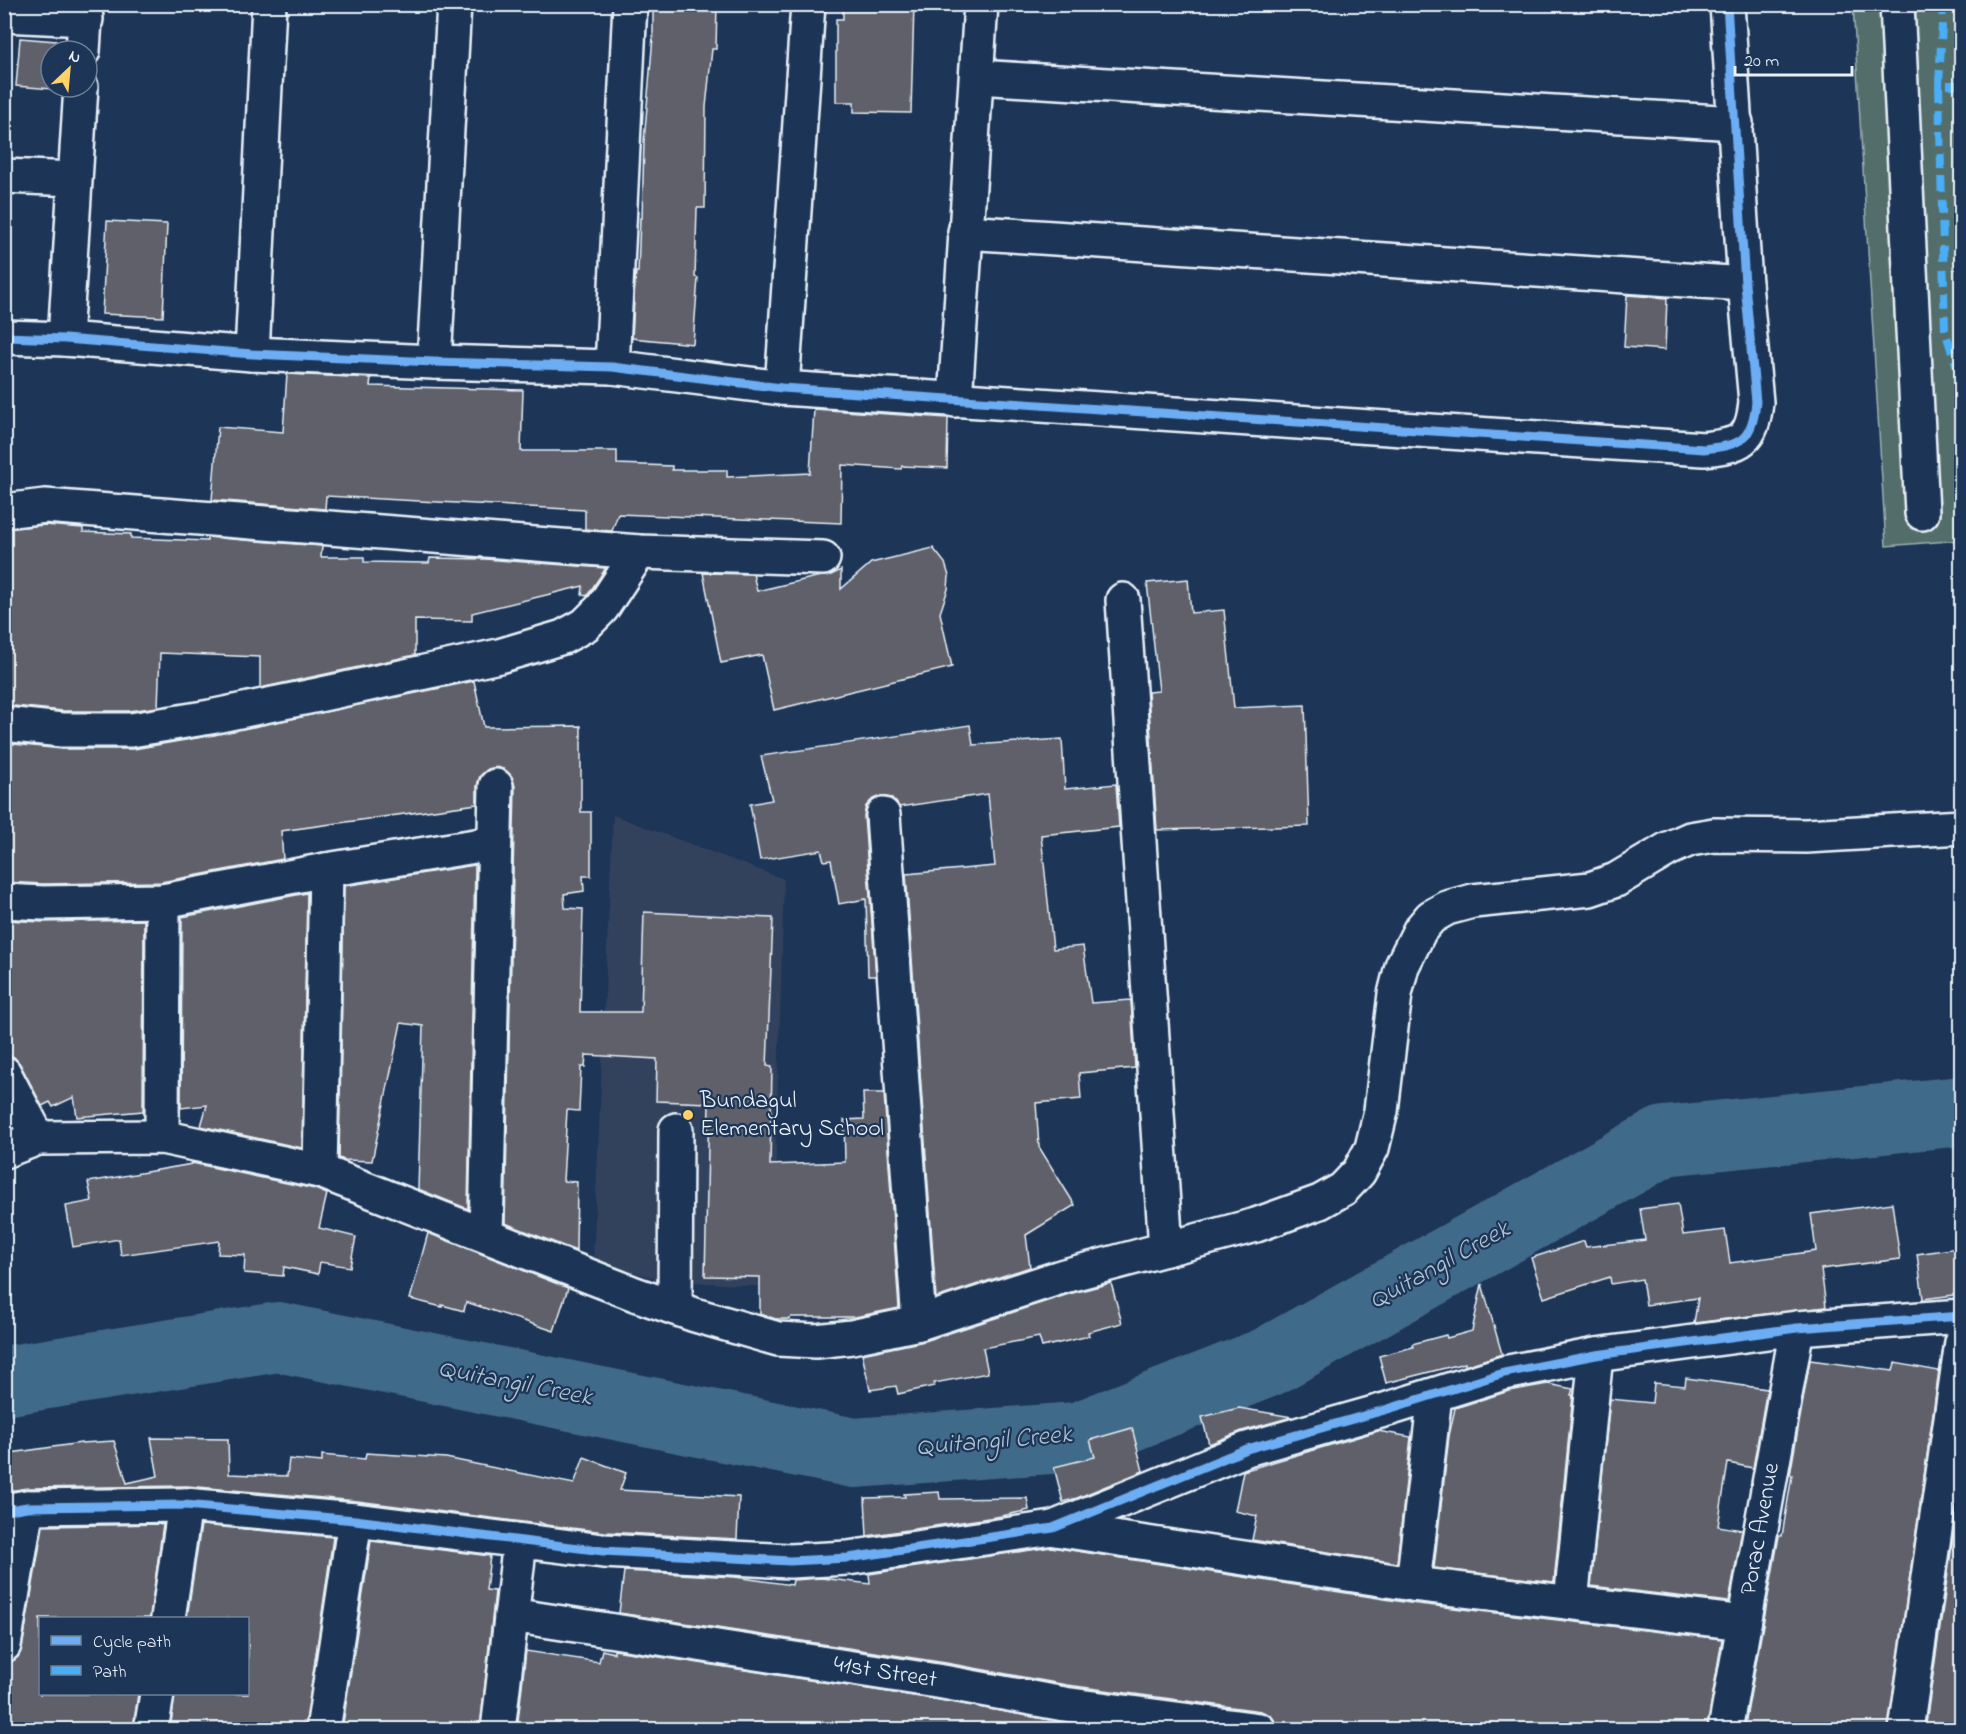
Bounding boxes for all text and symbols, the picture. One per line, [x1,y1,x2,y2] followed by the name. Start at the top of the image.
[39,39,99,99] north arrow
[1735,39,1852,77] scale bar
[65,44,85,71] text: N
[1744,49,1779,75] text: 20 m
[699,1084,884,1148] place label: Bundagul Elementary School
[681,1108,695,1122] marker: Bundagul Elementary School
[1363,1211,1519,1320] water label: Quitangil Creek
[435,1350,597,1418] water label: Quitangil Creek
[915,1416,1075,1468] water label: Quitangil Creek
[1732,1460,1790,1598] street label: Porac Avenue
[39,1617,249,1695] legend
[93,1630,171,1656] text: Cycle path
[831,1648,939,1698] street label: 41st Street
[93,1660,127,1686] text: Path

